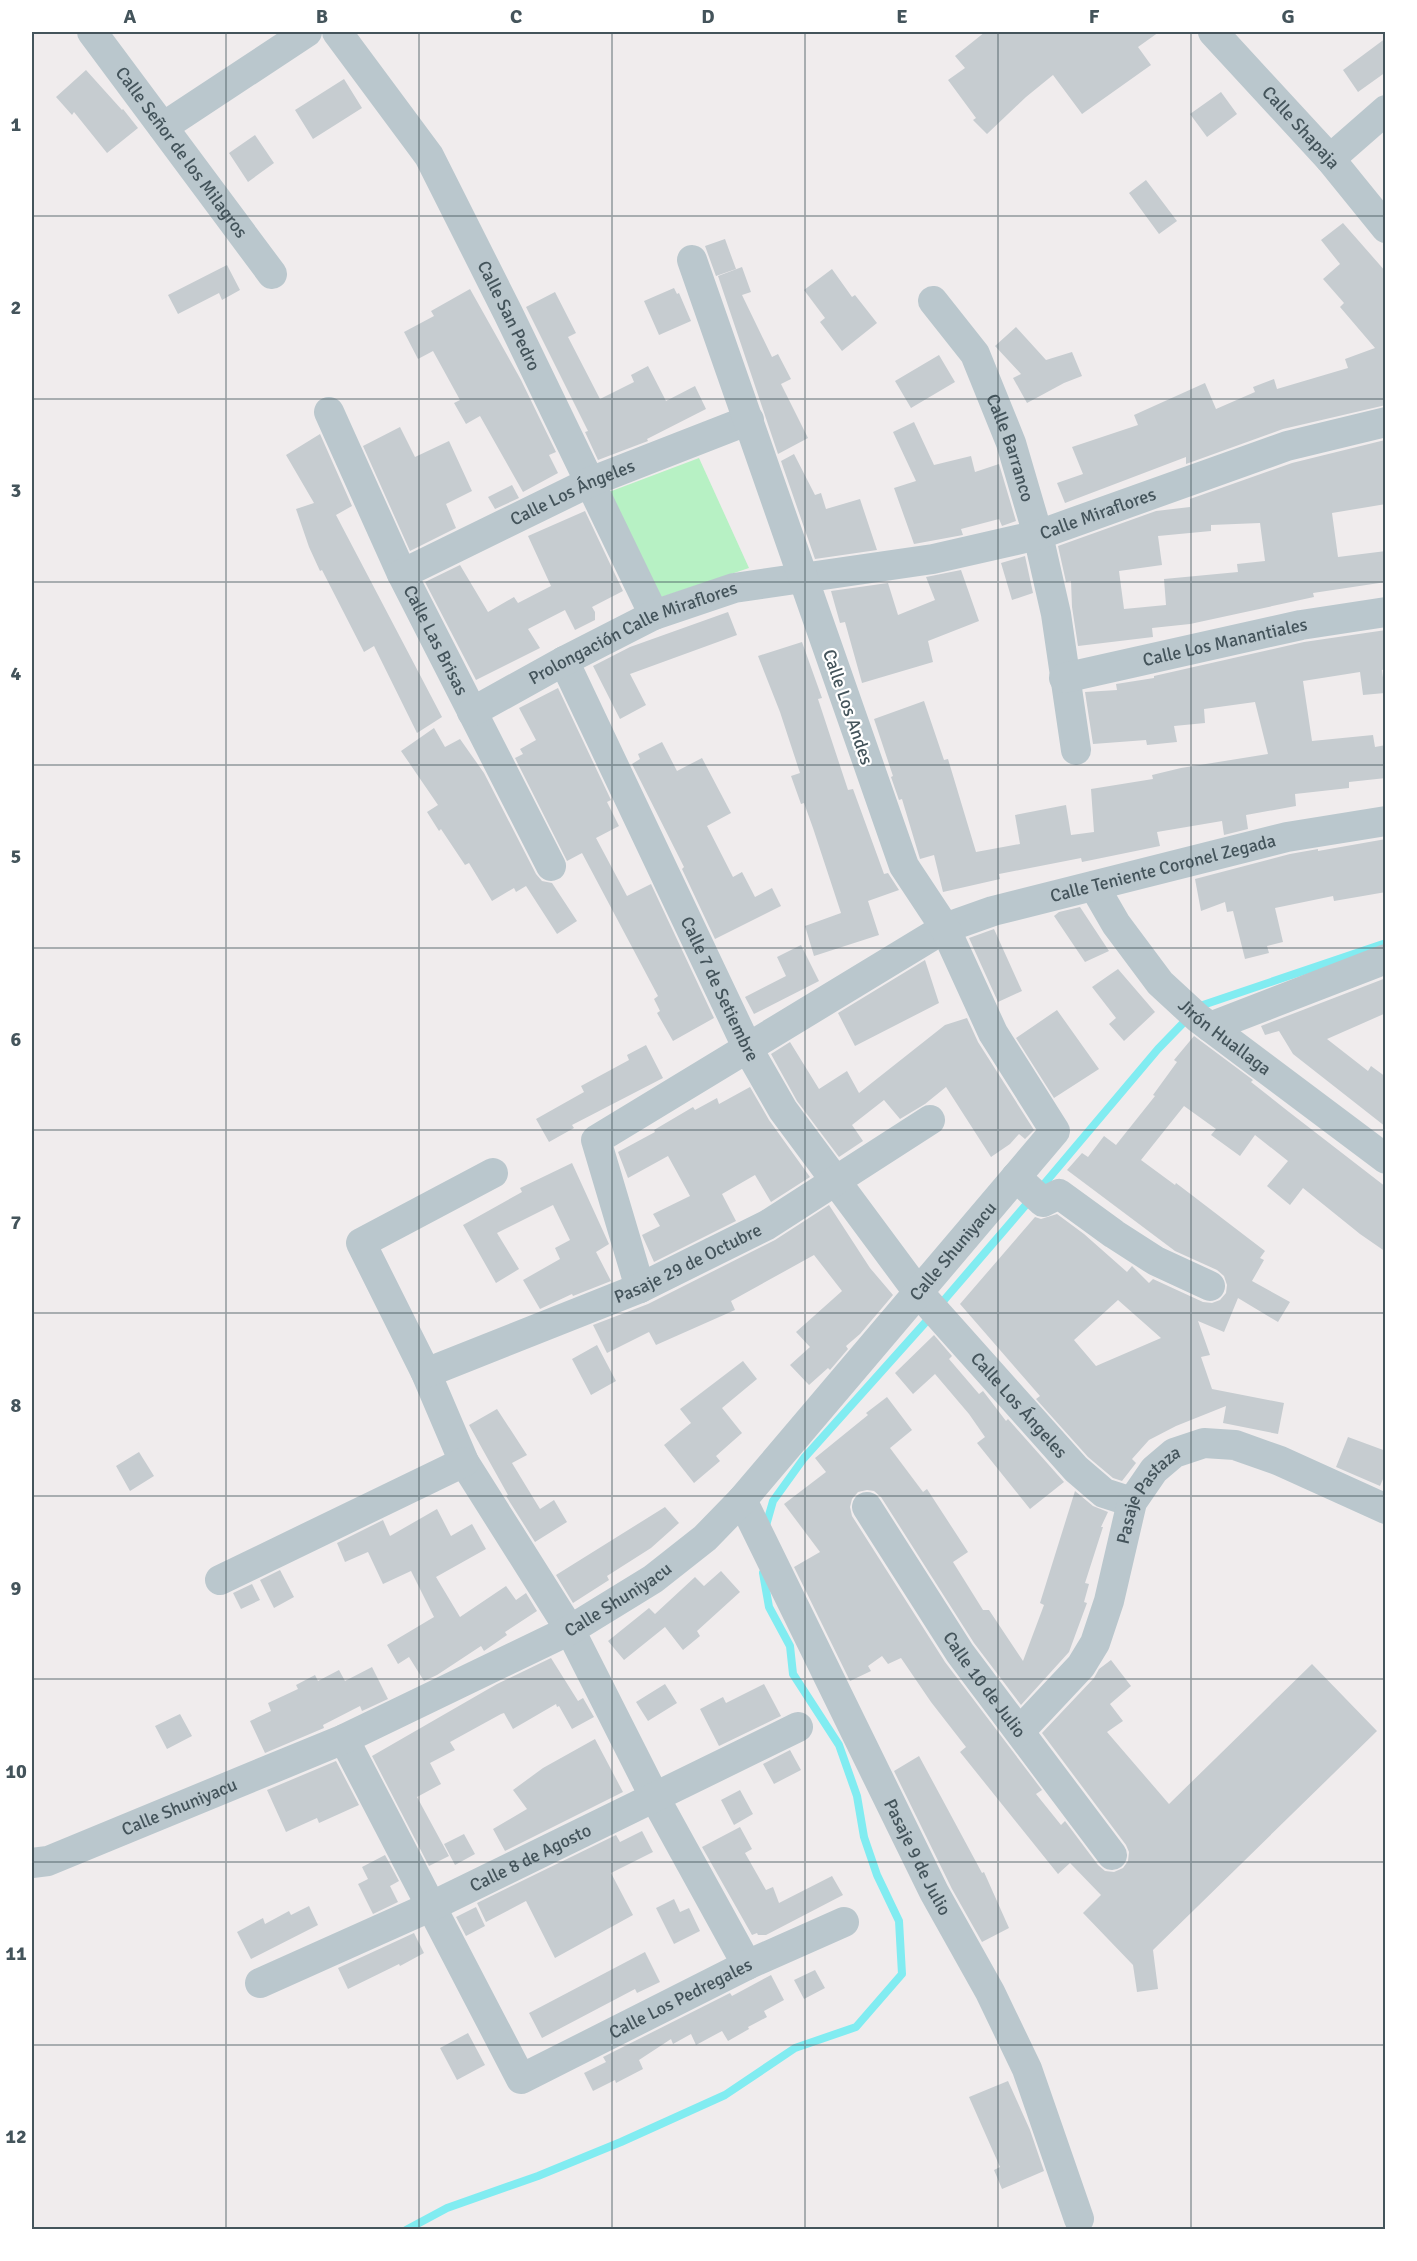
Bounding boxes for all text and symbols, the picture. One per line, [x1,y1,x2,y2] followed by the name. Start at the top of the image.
[124,4,137,29] text: A
[316,4,328,29] text: B
[510,4,522,29] text: C
[701,4,715,29] text: D
[896,4,908,29] text: E
[1089,4,1100,29] text: F
[1281,4,1295,29] text: G
[111,62,252,242] street label: Calle Señor de los Milagros
[1257,82,1345,174] street label: Calle Shapaja
[11,112,22,137] text: 1
[472,257,545,374] street label: Calle San Pedro
[11,295,21,320] text: 2
[981,391,1039,504] street label: Calle Barranco
[506,455,638,530] street label: Calle Los Ángeles
[11,478,21,503] text: 3
[1037,483,1159,544] street label: Calle Miraflores
[525,577,740,689] street label: Prolongación Calle Miraflores
[399,581,473,699] street label: Calle Las Brisas
[1141,613,1309,671] street label: Calle Los Manantiales
[818,646,878,768] street label: Calle Los Andes
[11,661,22,686] text: 4
[1048,829,1278,907] street label: Calle Teniente Coronel Zegada
[11,844,21,869] text: 5
[676,913,764,1065] street label: Calle 7 de Setiembre
[1174,994,1276,1080] street label: Jirón Huallaga
[11,1027,22,1052] text: 6
[905,1197,1001,1305] street label: Calle Shuniyacu
[11,1210,22,1235] text: 7
[611,1218,765,1308] street label: Pasaje 29 de Octubre
[966,1348,1072,1463] street label: Calle Los Ángeles
[11,1393,22,1418] text: 8
[1112,1441,1183,1546] street label: Pasaje Pastaza
[560,1557,676,1642] street label: Calle Shuniyacu
[11,1576,22,1601] text: 9
[938,1627,1031,1742] street label: Calle 10 de Julio
[5,1759,27,1784] text: 10
[118,1773,240,1841] street label: Calle Shuniyacu
[879,1795,956,1919] street label: Pasaje 9 de Julio
[466,1819,595,1897] street label: Calle 8 de Agosto
[5,1941,27,1966] text: 11
[605,1953,756,2044] street label: Calle Los Pedregales
[5,2124,27,2149] text: 12

